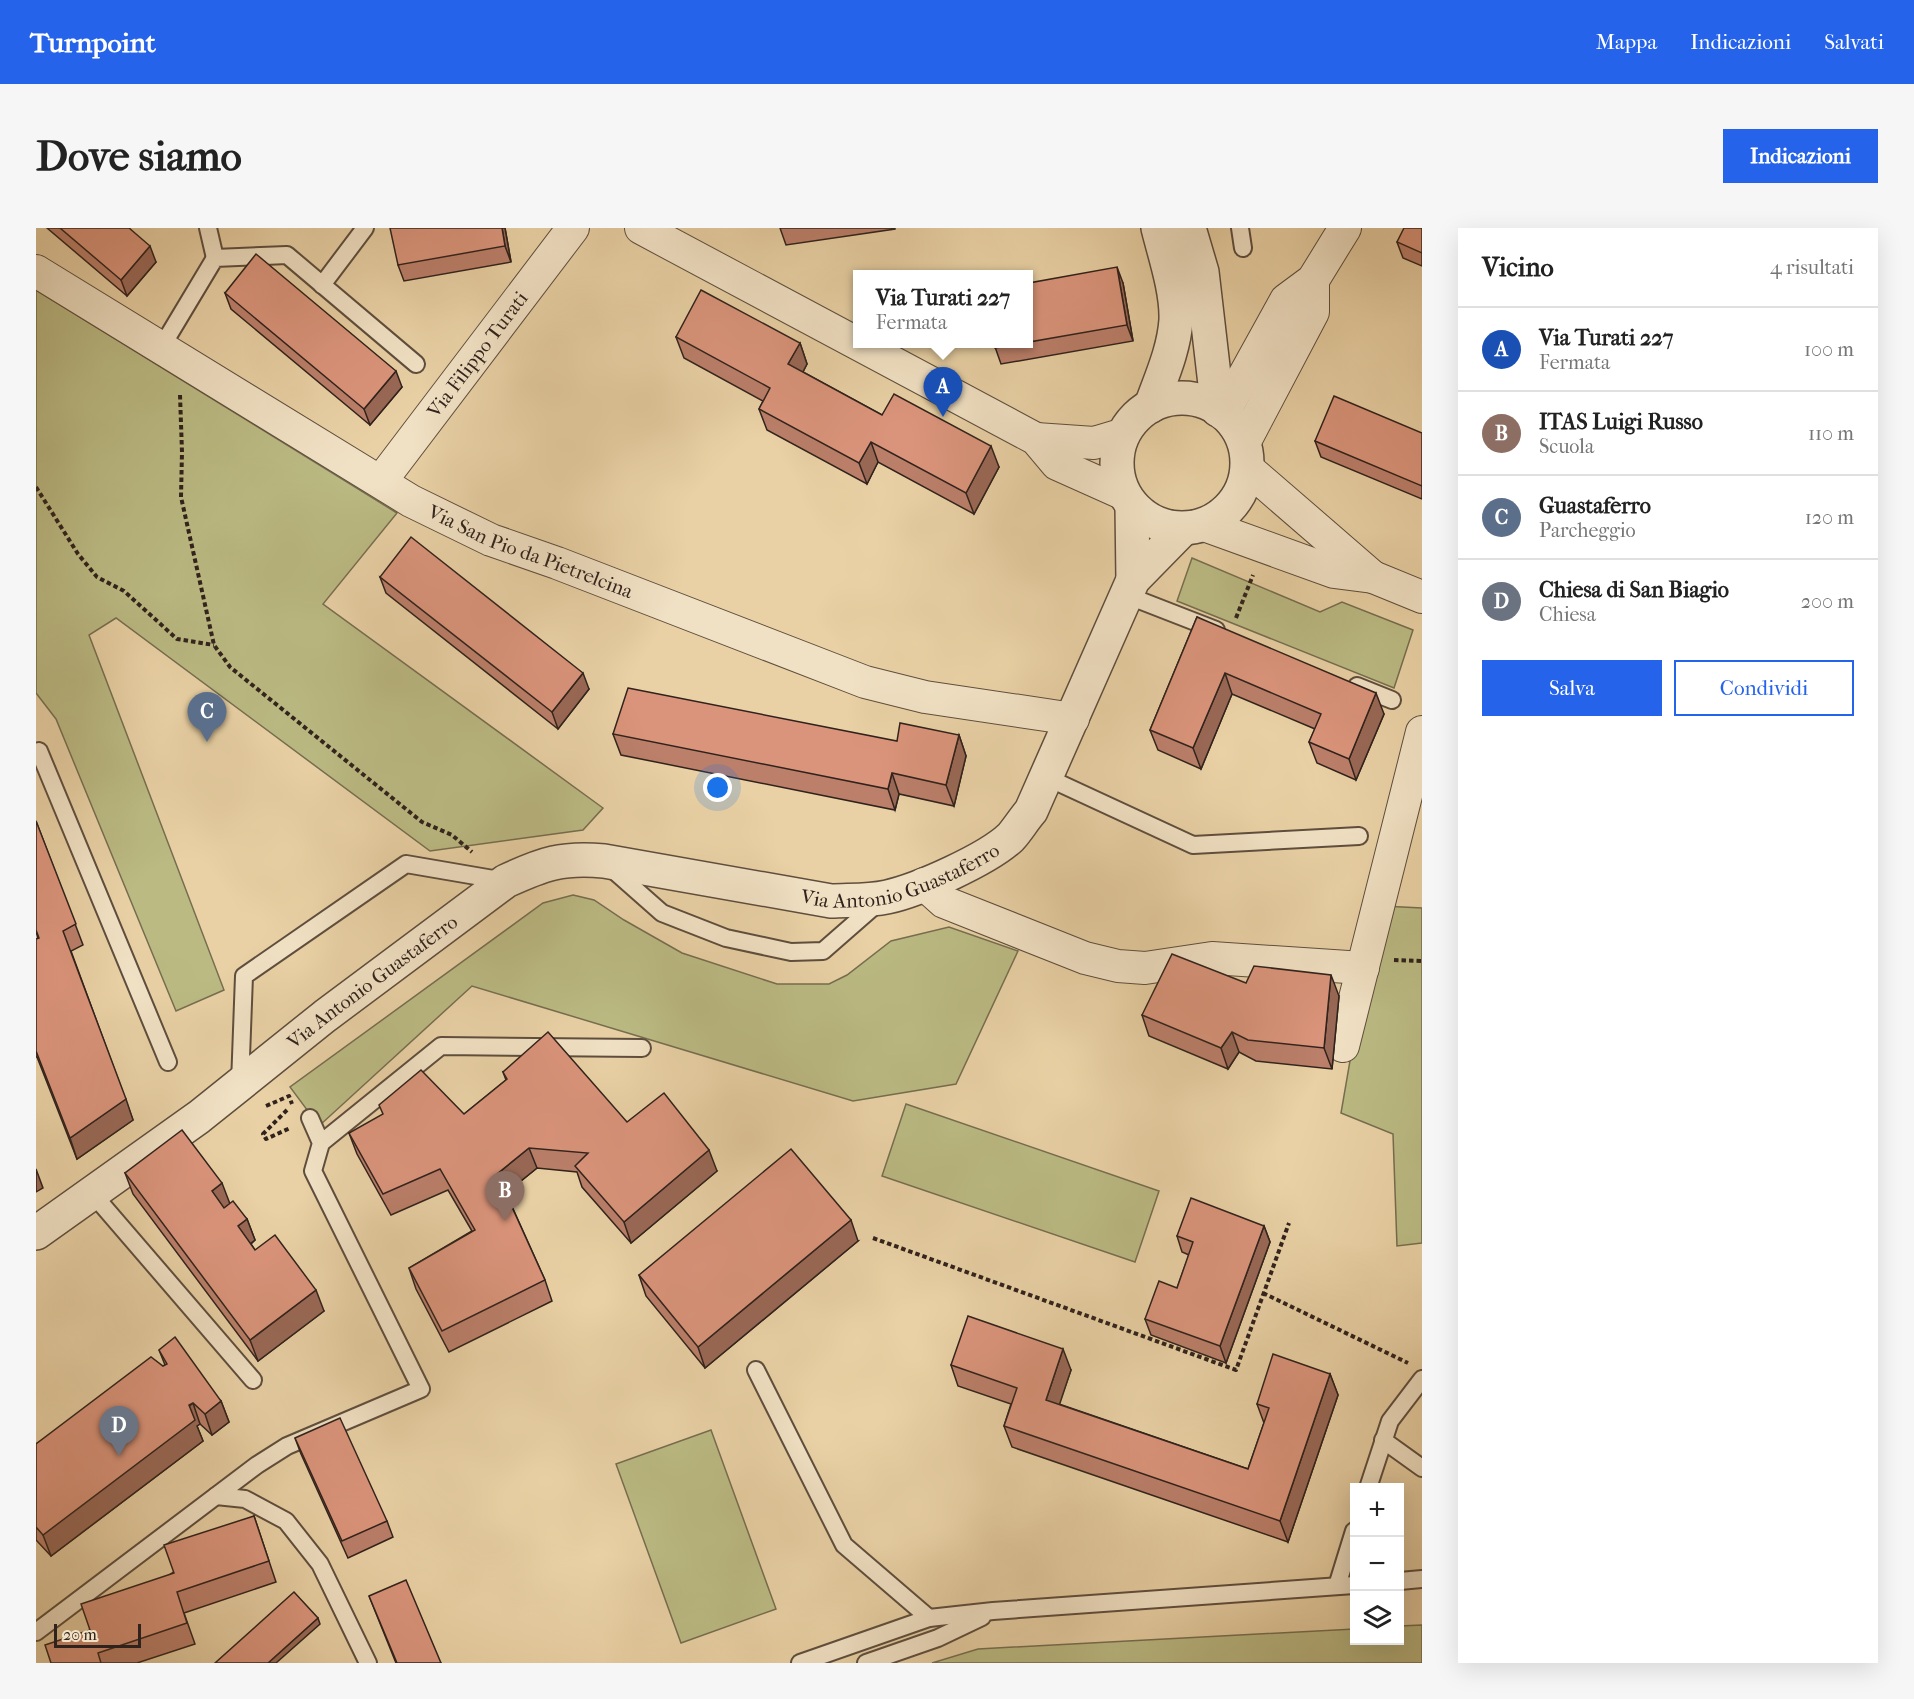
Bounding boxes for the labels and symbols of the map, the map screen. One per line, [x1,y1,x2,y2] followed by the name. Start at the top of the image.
[421,287,532,423] street label: Via Filippo Turati
[924,368,962,417] pin: A
[424,499,637,603] street label: Via San Pio da Pietrelcina
[188,692,226,742] pin: C
[703,773,732,802] your location
[798,838,1003,913] street label: Via Antonio Guastaferro
[282,910,462,1054] street label: Via Antonio Guastaferro
[486,1172,524,1221] pin: B
[100,1406,139,1456] pin: D
[54,1621,141,1648] scale bar

